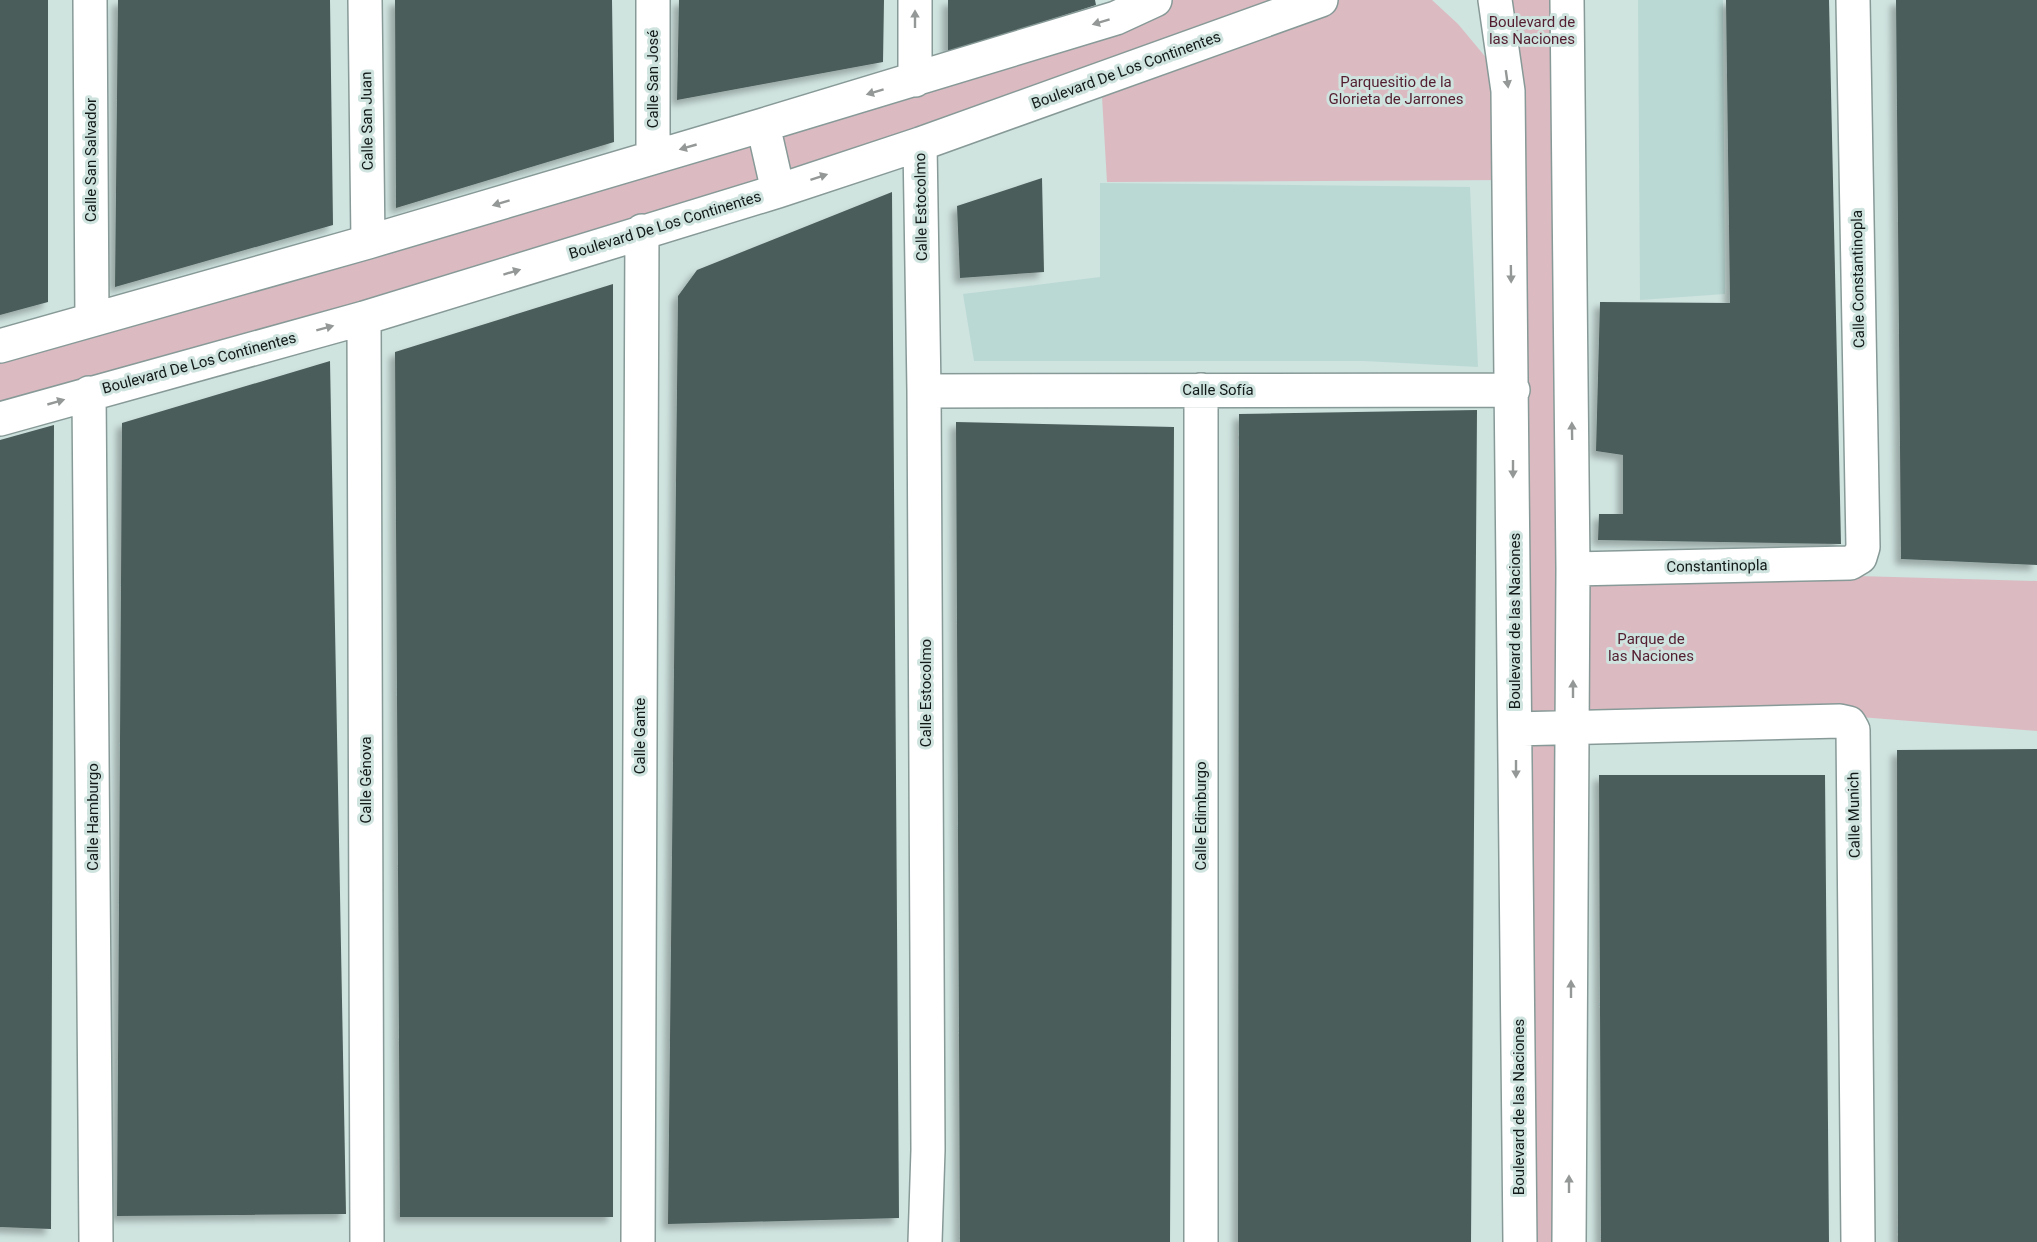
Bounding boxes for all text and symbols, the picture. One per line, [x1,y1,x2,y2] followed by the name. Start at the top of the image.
[910,9,920,28] one-way arrow
[1489,13,1575,48] park label: Boulevard de las Naciones
[1092,18,1110,27] one-way arrow
[1029,27,1223,113] street label: Boulevard De Los Continentes
[644,30,662,128] street label: Calle San José
[1502,69,1511,88] one-way arrow
[357,71,377,171] street label: Calle San Juan
[1328,73,1464,108] park label: Parquesitio de la Glorieta de Jarrones
[866,88,884,97] one-way arrow
[82,98,100,222] street label: Calle San Salvador
[679,143,697,152] one-way arrow
[911,153,931,261] street label: Calle Estocolmo
[810,172,828,182] one-way arrow
[567,187,763,263] street label: Boulevard De Los Continentes
[492,199,510,208] one-way arrow
[1848,210,1868,348] street label: Calle Constantinopla
[1506,264,1516,283] one-way arrow
[503,267,521,276] one-way arrow
[316,323,334,333] one-way arrow
[100,328,298,398] street label: Boulevard De Los Continentes
[1182,381,1254,399] street label: Calle Sofía
[47,397,65,406] one-way arrow
[1567,421,1577,440] one-way arrow
[1508,459,1518,478] one-way arrow
[1506,533,1524,709] street label: Boulevard de las Naciones
[1666,556,1768,576] street label: Constantinopla
[1608,630,1694,665] park label: Parque de las Naciones
[917,639,935,747] street label: Calle Estocolmo
[1568,679,1578,698] one-way arrow
[631,698,649,774] street label: Calle Gante
[357,736,375,824] street label: Calle Génova
[1511,759,1521,778] one-way arrow
[1192,761,1210,871] street label: Calle Edimburgo
[84,763,102,871] street label: Calle Hamburgo
[1844,772,1864,858] street label: Calle Munich
[1566,979,1576,998] one-way arrow
[1510,1019,1528,1195] street label: Boulevard de las Naciones
[1564,1174,1574,1193] one-way arrow

